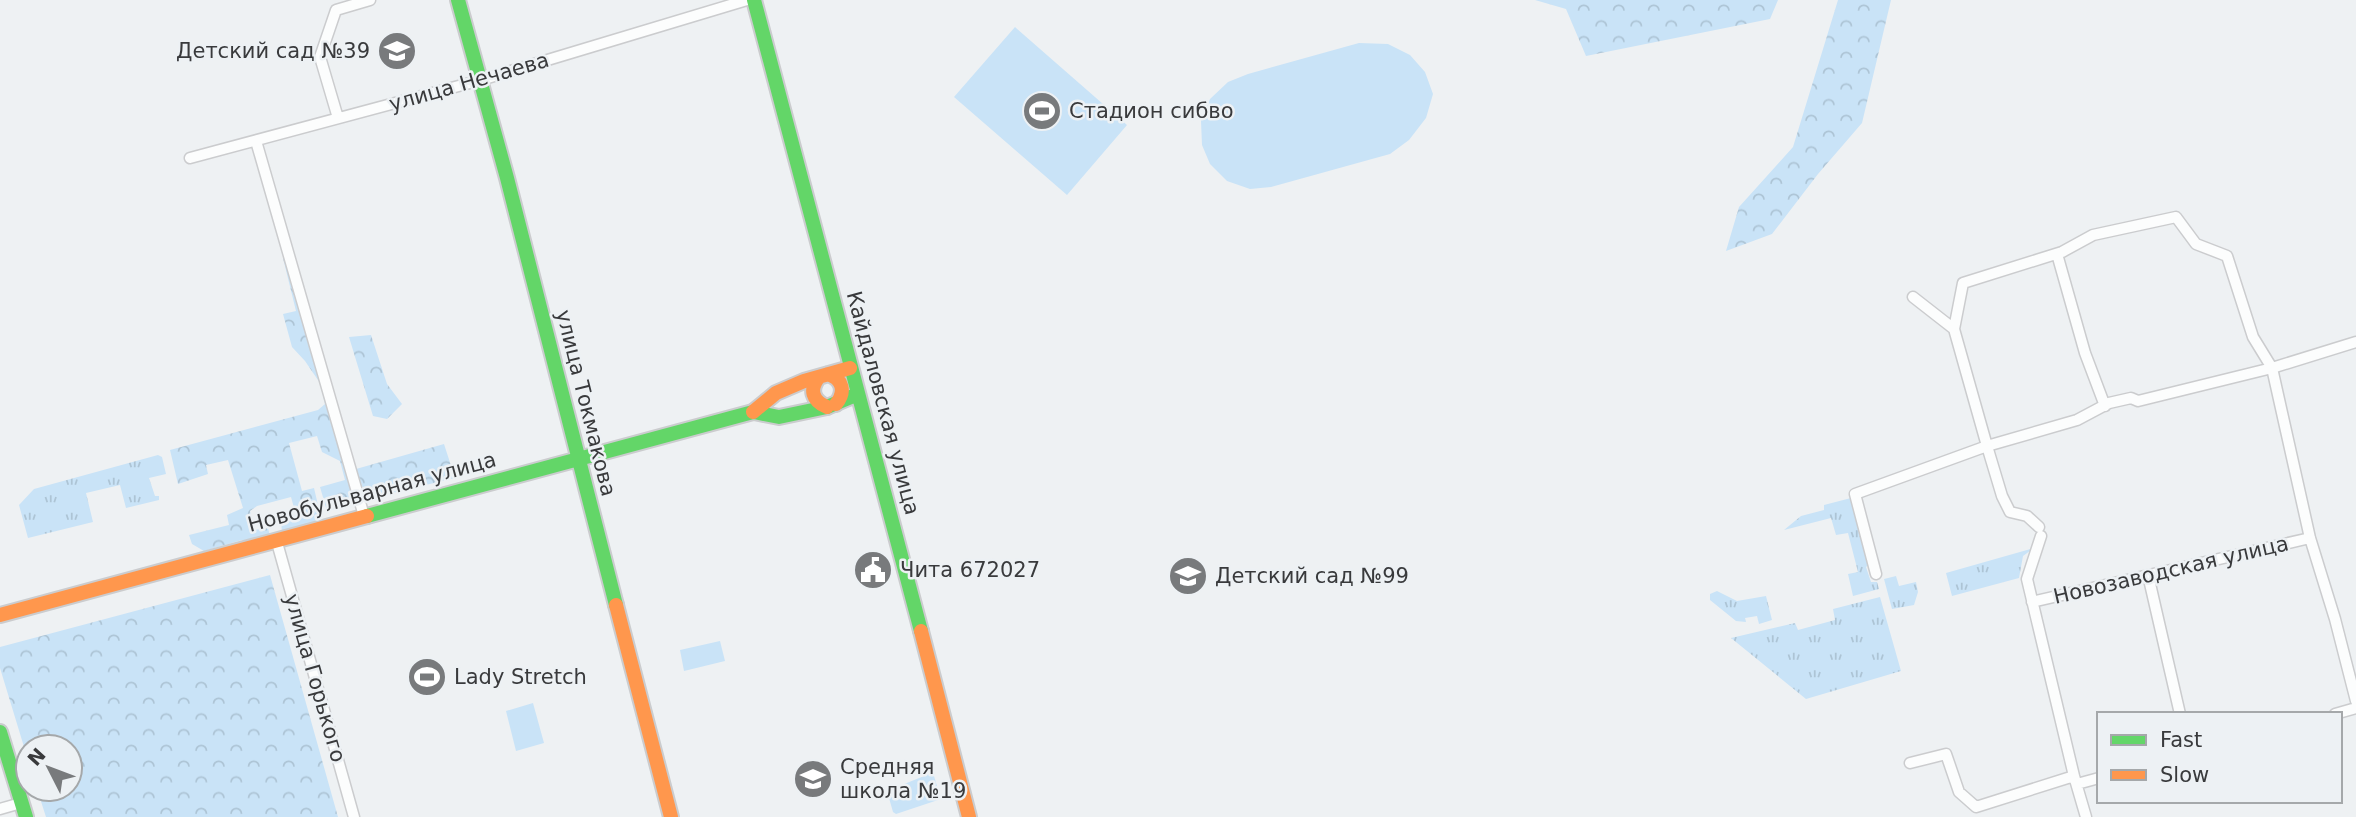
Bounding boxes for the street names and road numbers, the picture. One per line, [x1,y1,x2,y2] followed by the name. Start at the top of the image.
[386,48,552,116] street label: улица Нечаева
[842,289,924,517] street label: Кайдаловская улица
[551,307,621,499] street label: улица Токмакова
[245,447,499,537] street label: Новобульварная улица
[2051,531,2291,609] street label: Новозаводская улица
[279,591,351,765] street label: улица Горького

